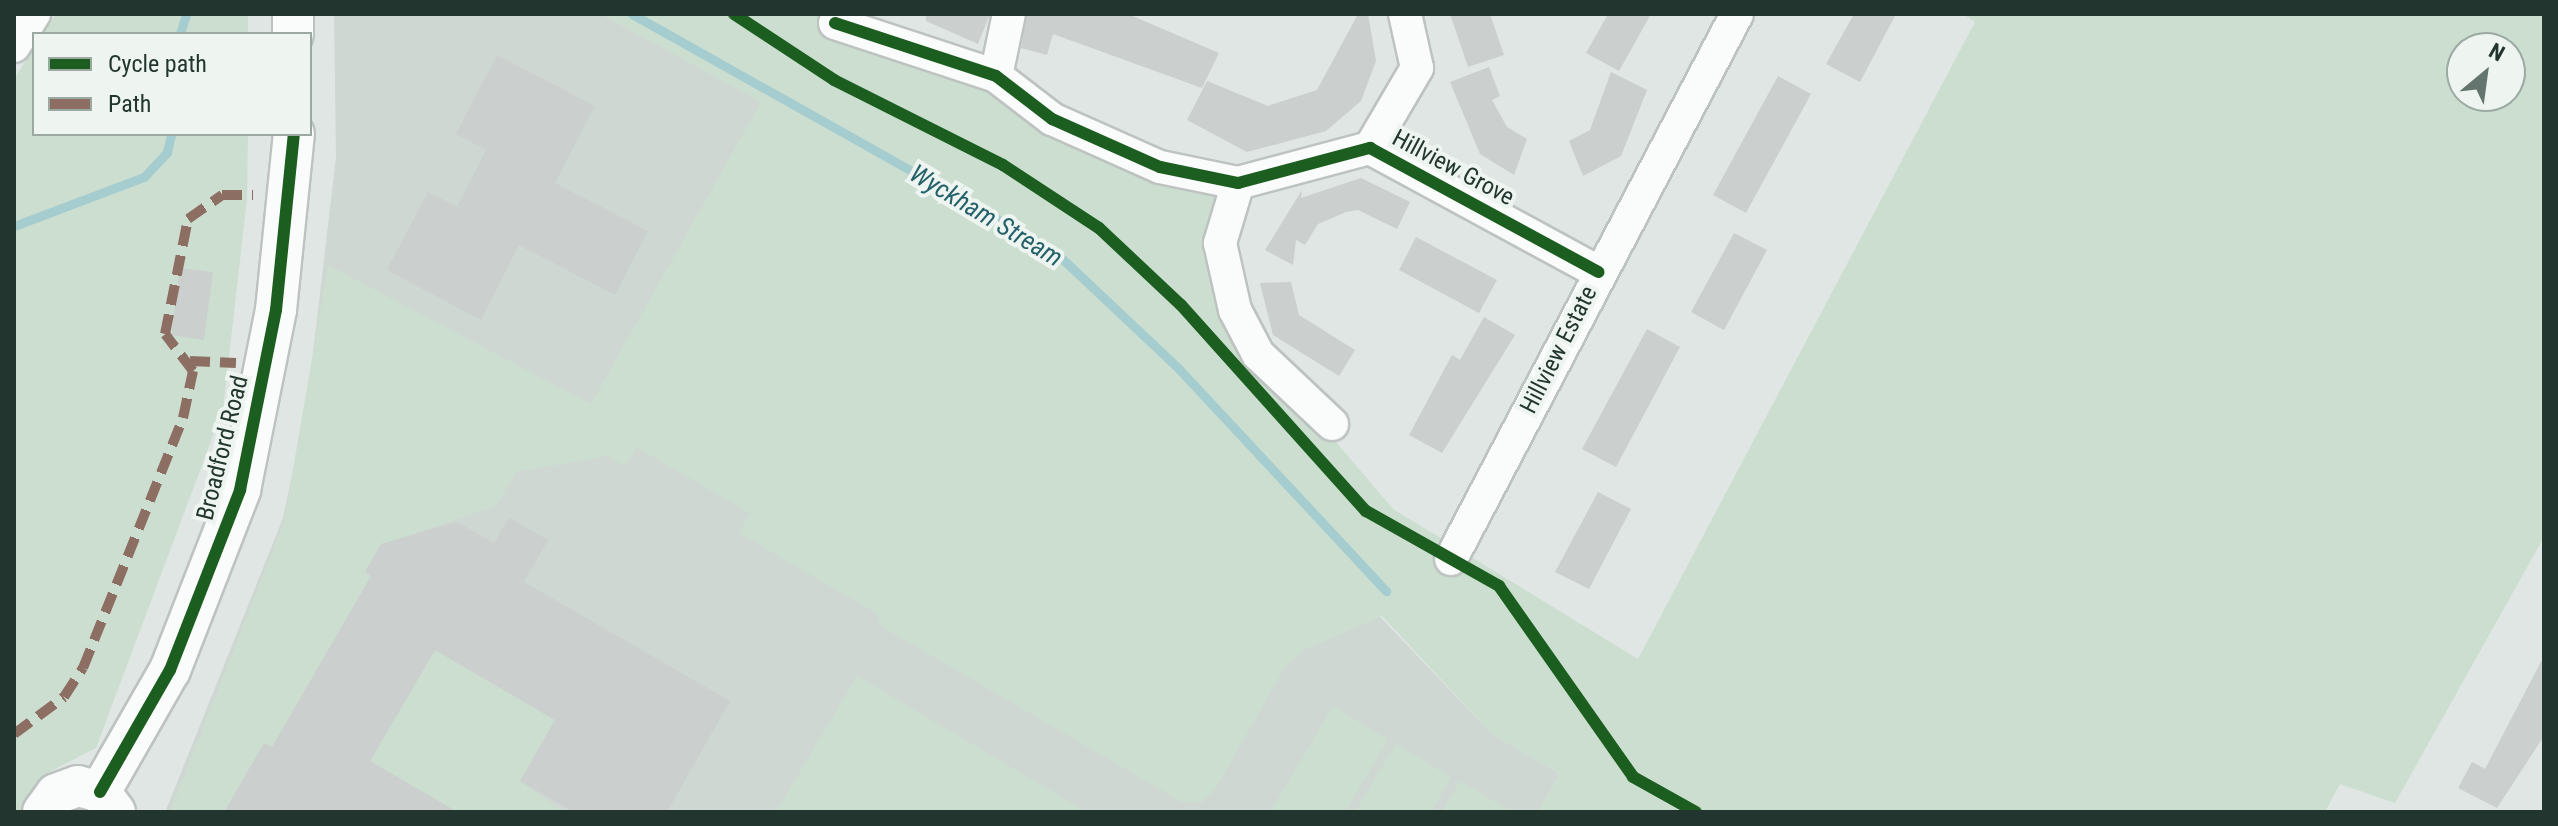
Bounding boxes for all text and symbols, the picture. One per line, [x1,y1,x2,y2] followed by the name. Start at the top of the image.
[32,32,312,136] legend
[2446,32,2526,112] north arrow
[2485,38,2509,67] text: N
[108,50,207,78] text: Cycle path
[108,90,151,118] text: Path
[1387,124,1519,212] street label: Hillview Grove
[904,158,1068,274] water label: Wyckham Stream
[1515,281,1603,419] street label: Hillview Estate
[191,373,255,523] street label: Broadford Road

